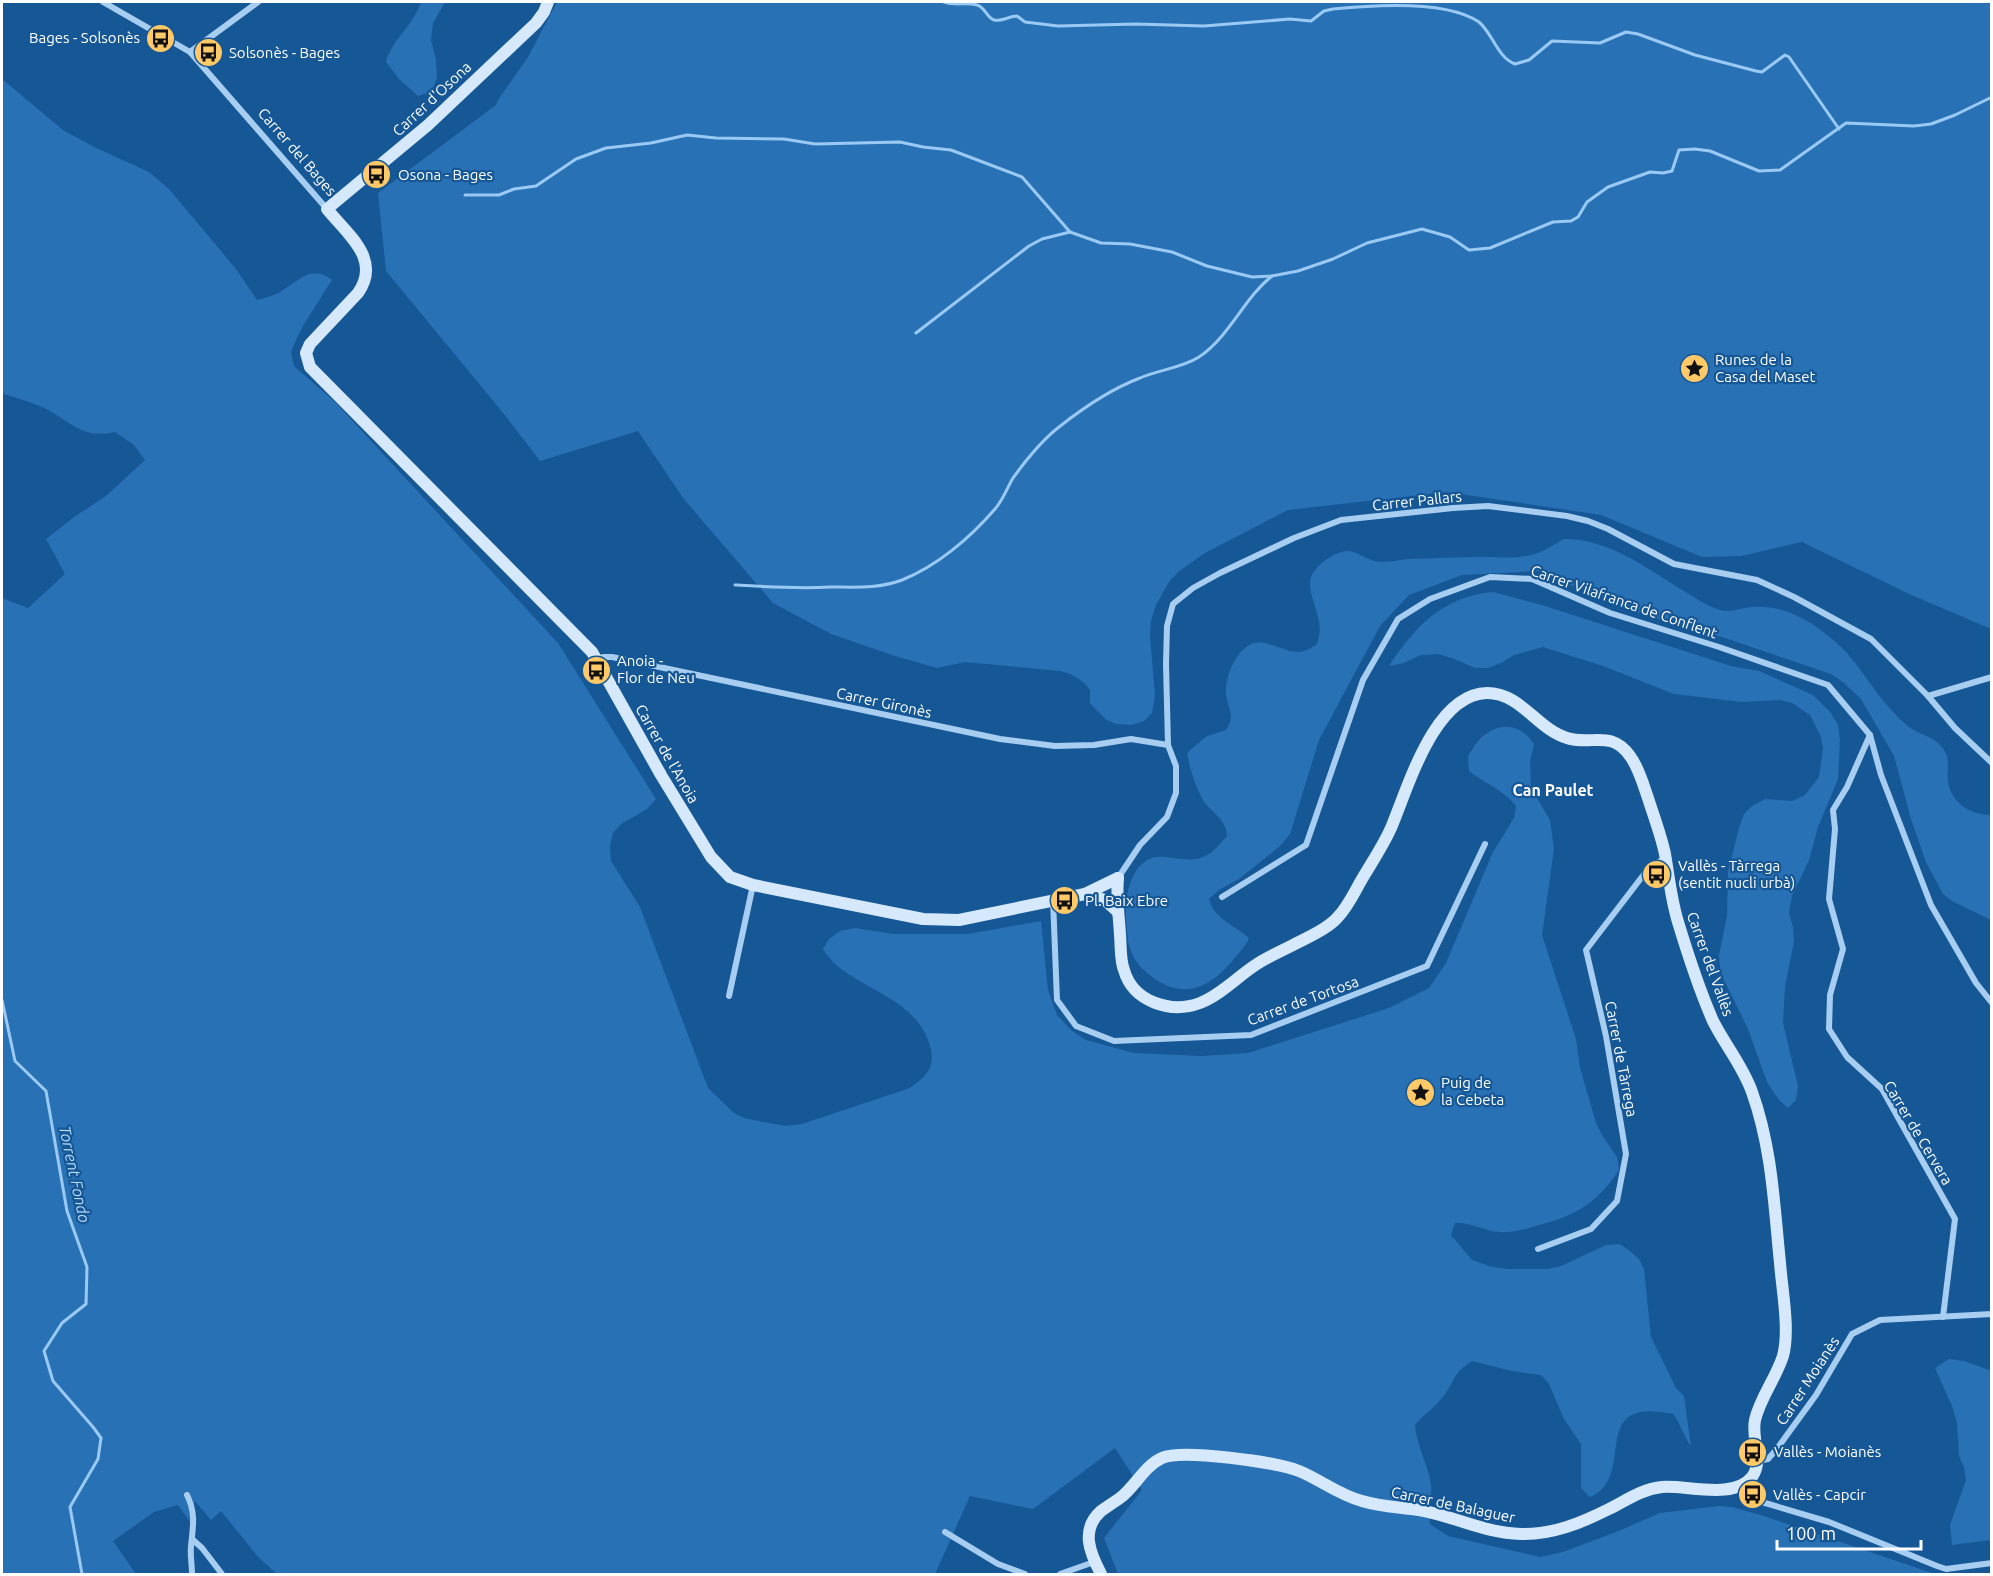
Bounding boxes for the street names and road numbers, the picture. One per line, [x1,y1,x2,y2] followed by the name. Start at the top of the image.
[389,58,474,139] street label: Carrer d'Osona
[255,104,340,199] street label: Carrer del Bages
[1371,487,1463,514] street label: Carrer Pallars
[1529,562,1720,642] street label: Carrer Vilafranca de Conflent
[835,684,933,721] street label: Carrer Gironès
[632,701,703,806] street label: Carrer de l'Anoia
[1684,909,1737,1018] street label: Carrer del Vallès
[1245,973,1361,1029] street label: Carrer de Tortosa
[1602,1000,1641,1118] street label: Carrer de Tàrrega
[1881,1078,1956,1188] street label: Carrer de Cervera
[1773,1333,1843,1428] street label: Carrer Moianès
[1390,1483,1517,1526] street label: Carrer de Balaguer

